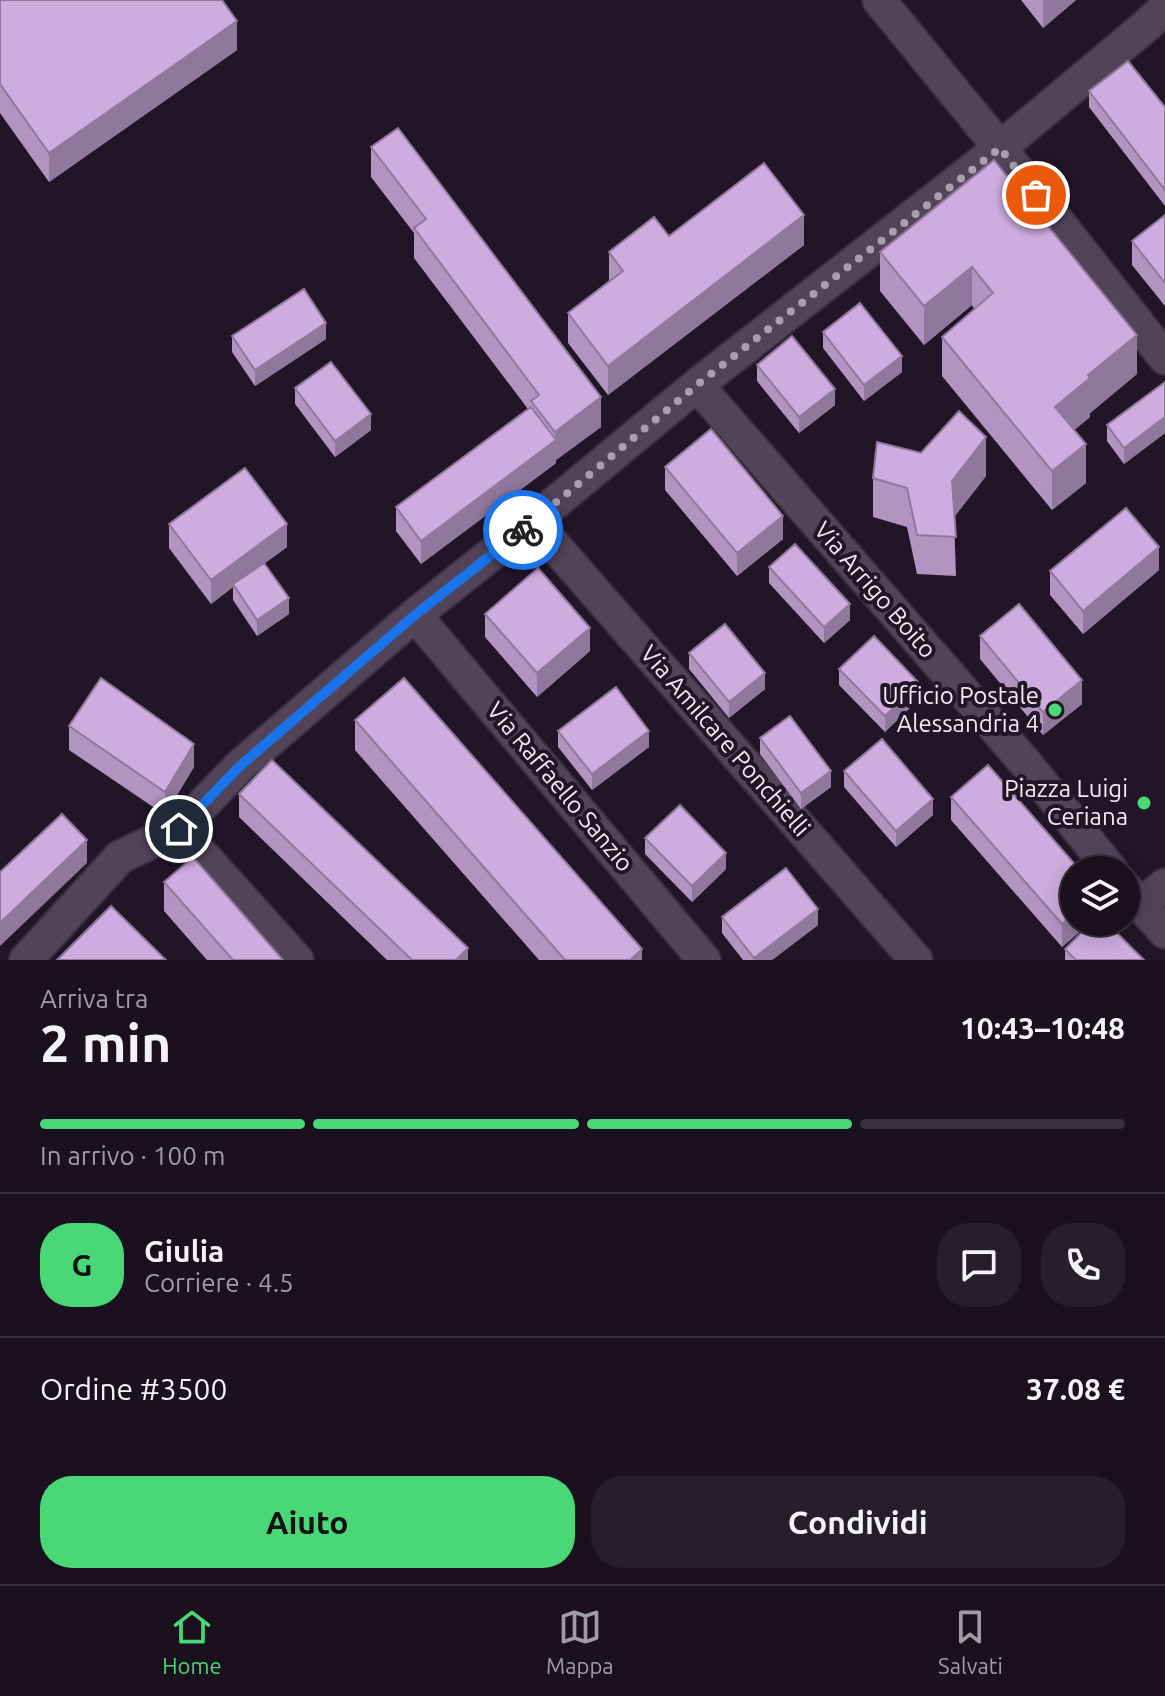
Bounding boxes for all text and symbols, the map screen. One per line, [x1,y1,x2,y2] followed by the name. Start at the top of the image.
[1002,161,1070,229] pin
[1014,173,1058,217] icon: bag
[483,490,563,570] courier
[501,508,545,552] icon: bike
[809,516,942,663] street label: Via Arrigo Boito
[635,640,815,841] street label: Via Amilcare Ponchielli
[882,682,1039,737] place label: Ufficio Postale Alessandria 4
[482,697,639,877] street label: Via Raffaello Sanzio
[1046,701,1064,719] marker: Ufficio Postale Alessandria 4
[1004,775,1128,830] place label: Piazza Luigi Ceriana
[1135,794,1153,812] marker: Piazza Luigi Ceriana
[145,795,213,863] pin
[157,807,201,851] icon: home
[1060,856,1140,936] map controls
[1060,856,1140,936] button: layers
[40,984,148,1013] text: Arriva tra
[960,1011,1125,1045] text: 10:43–10:48
[40,1014,171,1072] text: 2 min
[40,1141,225,1170] text: In arrivo · 100 m
[937,1223,1021,1307] button: chat
[1041,1223,1125,1307] button: phone
[144,1234,224,1268] text: Giulia
[72,1248,92,1282] text: G
[144,1268,294,1297] text: Corriere · 4.5
[40,1372,227,1406] text: Ordine #3500
[1026,1372,1125,1406] text: 37.08 €
[40,1476,575,1568] button: Aiuto
[591,1476,1125,1568] button: Condividi
[162,1605,222,1678] tab: Home
[546,1605,614,1678] tab: Mappa
[938,1605,1003,1678] tab: Salvati

